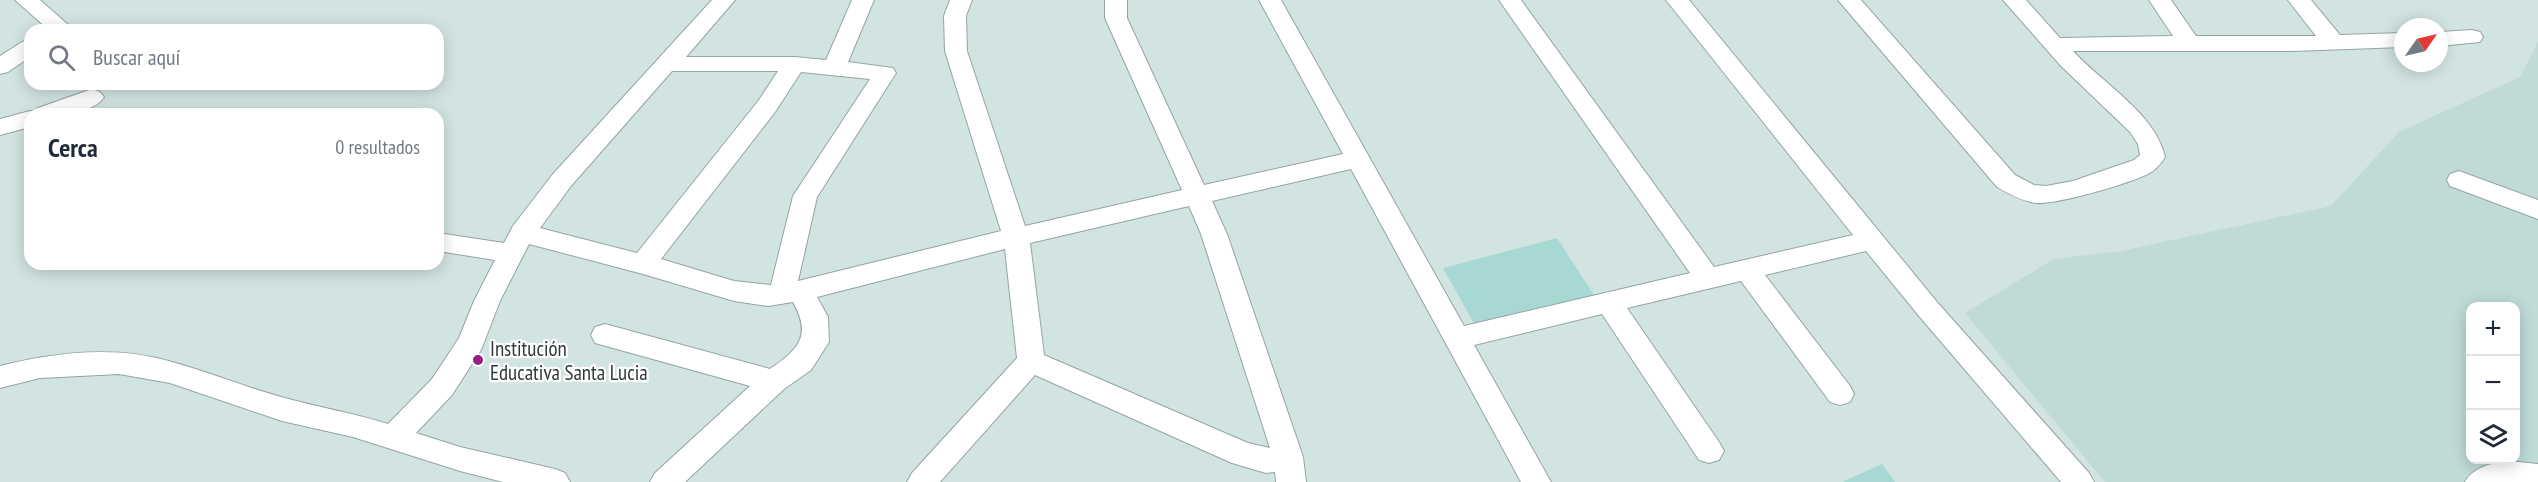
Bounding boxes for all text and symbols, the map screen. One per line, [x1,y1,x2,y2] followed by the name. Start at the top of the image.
[2394,18,2448,72] north arrow
[24,24,444,90] search box
[45,41,78,74] icon: search
[93,43,180,71] text: Buscar aquí
[48,131,98,164] text: Cerca
[335,134,420,160] text: 0 resultados
[2466,302,2520,464] map controls
[2466,302,2520,356] button: +
[490,335,648,386] place label: Institución Educativa Santa Lucia
[471,353,485,367] marker: Institución Educativa Santa Lucia
[2466,356,2520,410] button: −
[2466,410,2520,464] button: layers

